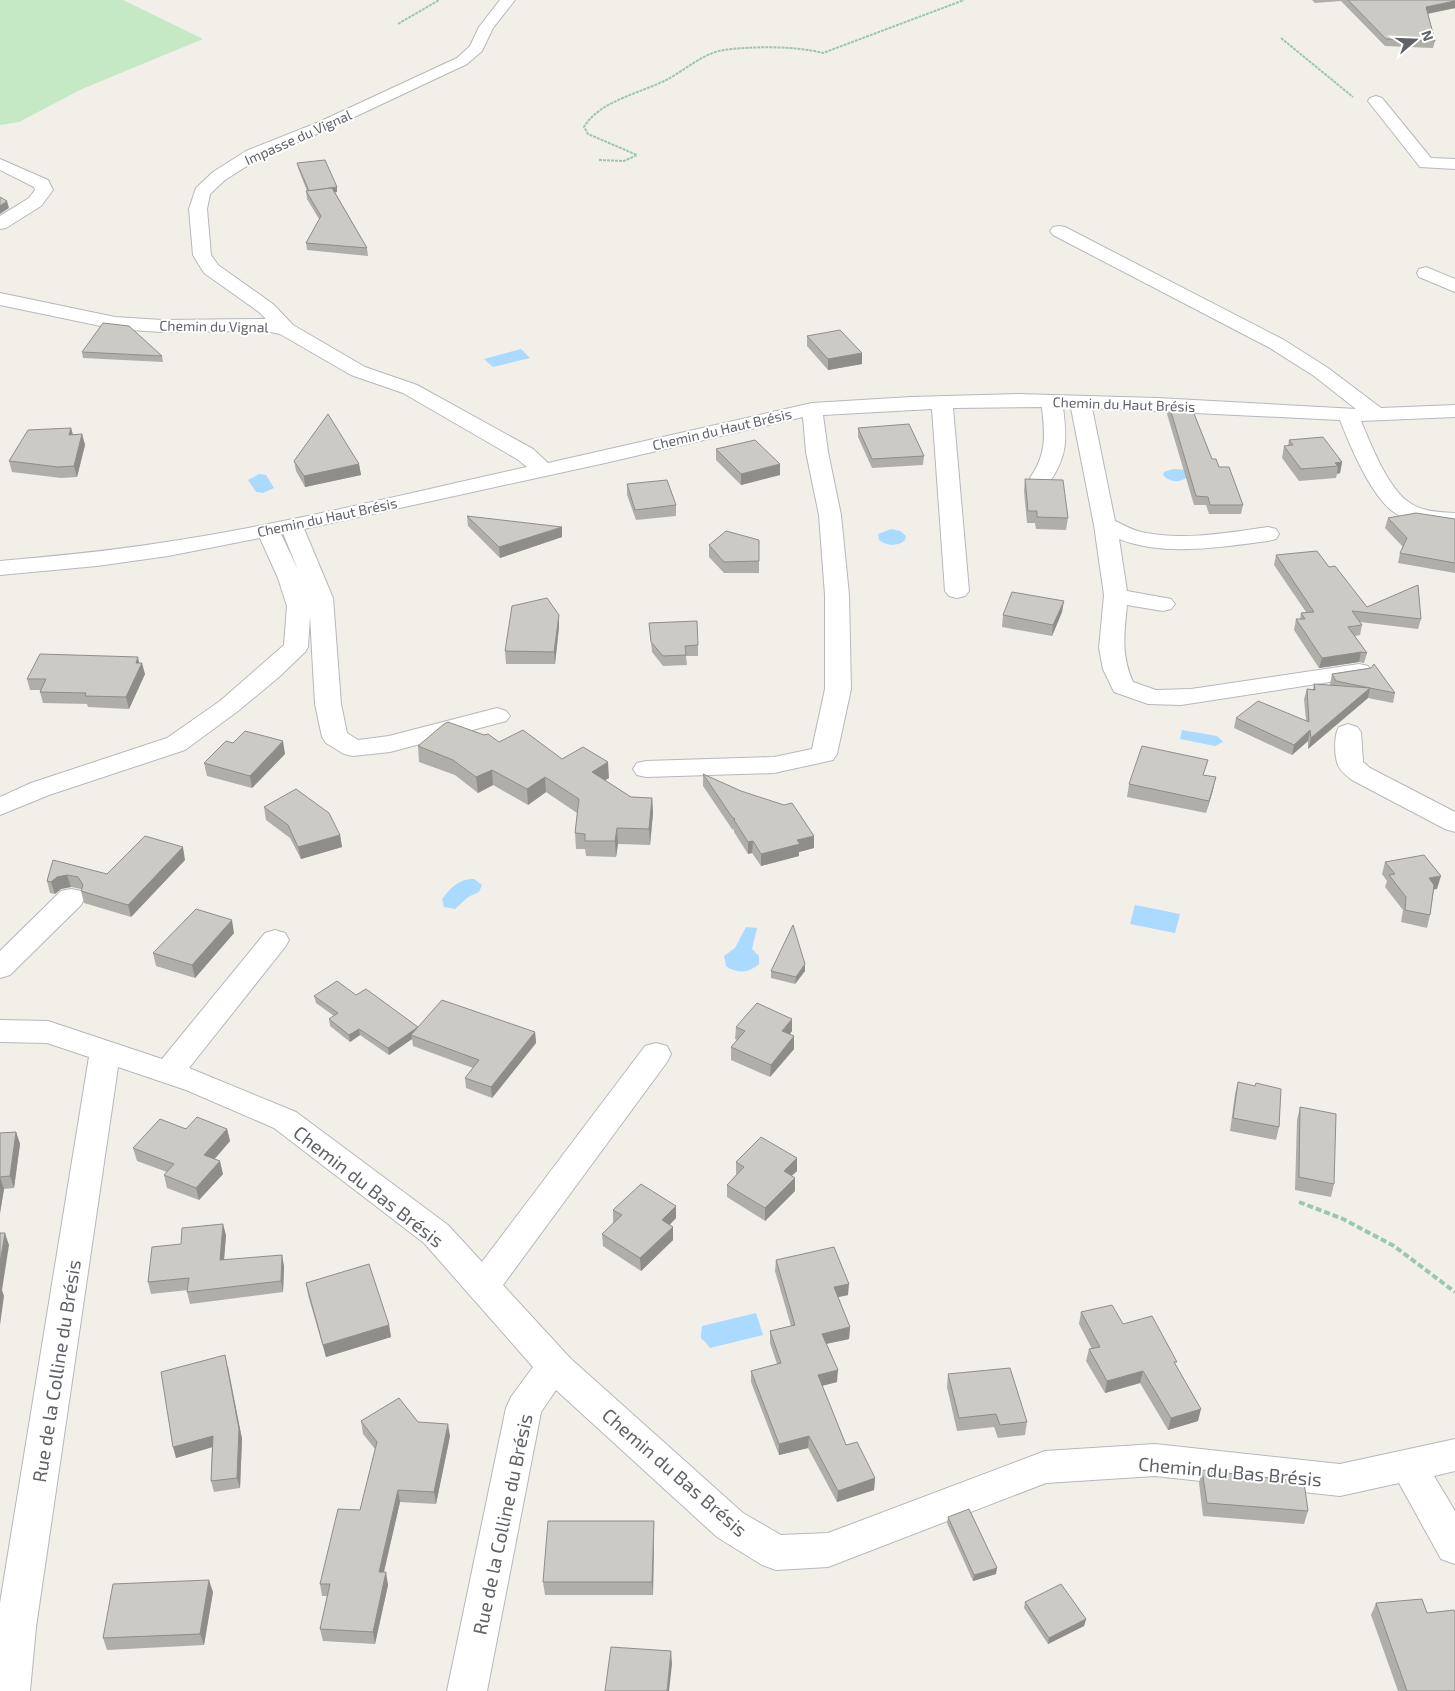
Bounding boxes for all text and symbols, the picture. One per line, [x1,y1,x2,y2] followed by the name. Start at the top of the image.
[1390,15,1440,65] north arrow
[1418,28,1437,43] text: N
[242,105,355,168] street label: Impasse du Vignal
[159,317,270,335] street label: Chemin du Vignal
[1052,393,1196,415] street label: Chemin du Haut Brésis
[651,405,793,453] street label: Chemin du Haut Brésis
[256,494,398,540] street label: Chemin du Haut Brésis
[289,1120,449,1252] street label: Chemin du Bas Brésis
[27,1258,85,1484] street label: Rue de la Colline du Brésis
[598,1403,752,1541] street label: Chemin du Bas Brésis
[467,1412,537,1636] street label: Rue de la Colline du Brésis
[1137,1452,1323,1490] street label: Chemin du Bas Brésis

